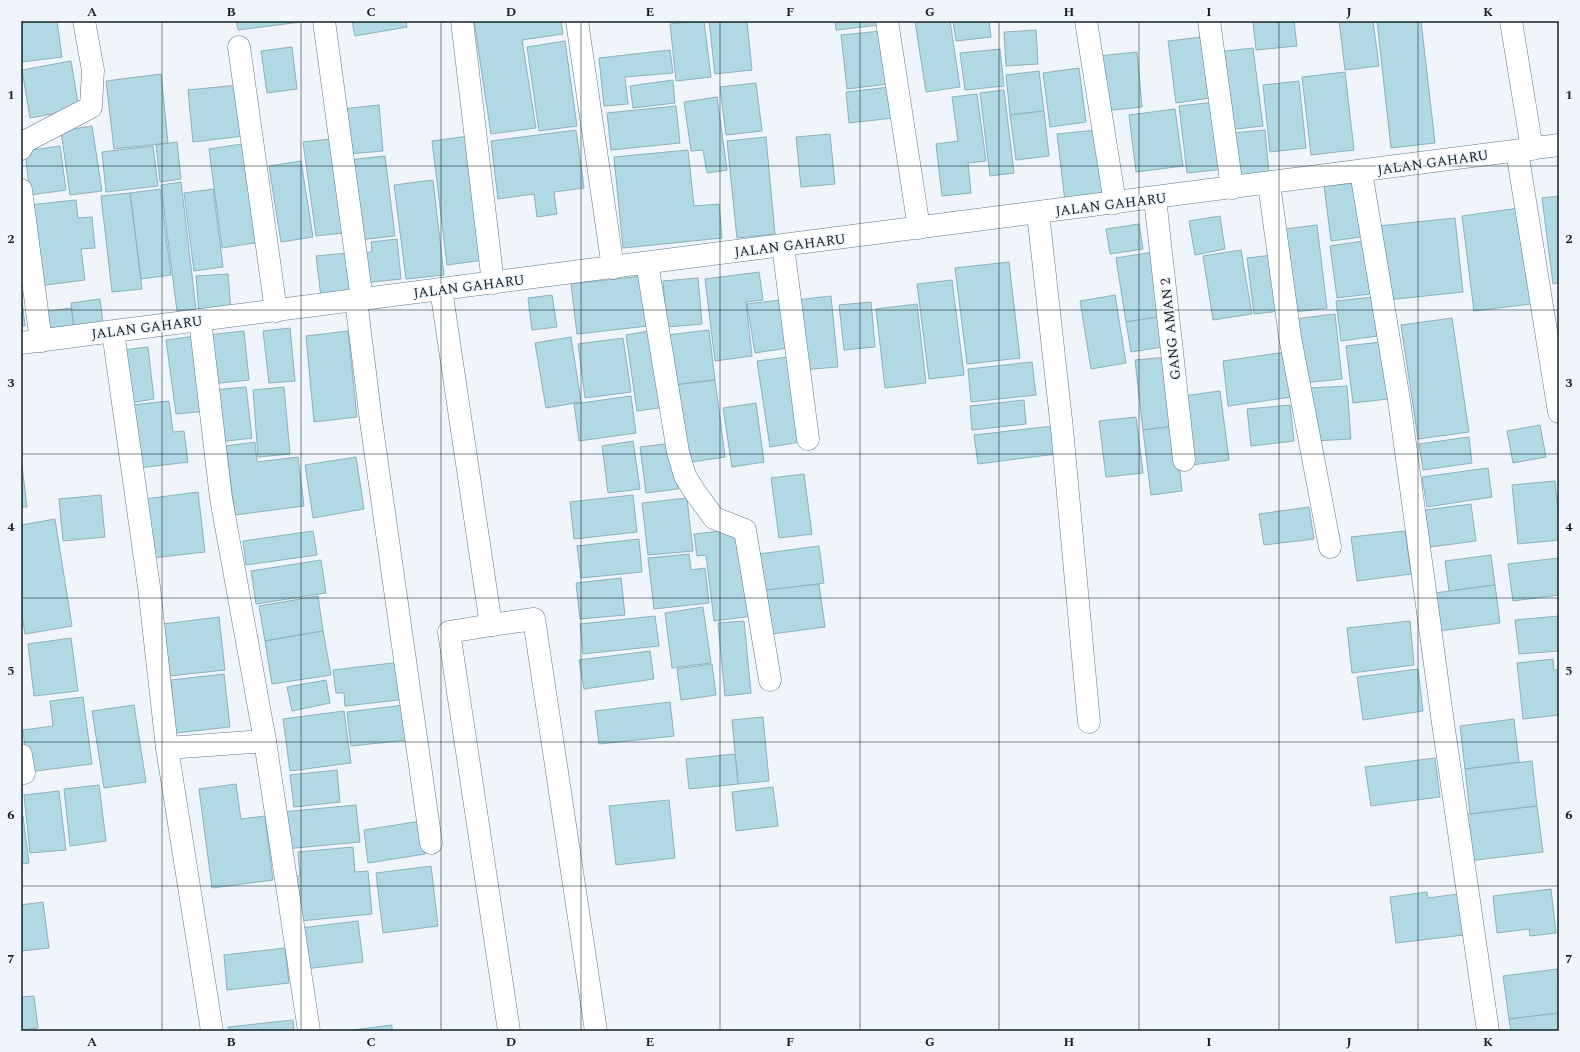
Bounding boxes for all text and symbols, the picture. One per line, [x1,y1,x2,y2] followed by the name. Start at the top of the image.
[87,2,97,22] text: A
[226,2,236,22] text: B
[366,2,376,22] text: C
[506,2,516,22] text: D
[646,2,655,22] text: E
[786,2,794,22] text: F
[925,2,935,22] text: G
[1064,2,1075,22] text: H
[1206,2,1212,22] text: I
[1346,2,1352,22] text: J
[1483,2,1493,22] text: K
[7,85,15,105] text: 1
[1565,85,1573,105] text: 1
[1376,144,1490,181] street label: JALAN GAHARU
[1054,187,1168,222] street label: JALAN GAHARU
[733,228,847,263] street label: JALAN GAHARU
[7,229,15,249] text: 2
[1565,229,1573,249] text: 2
[412,269,526,304] street label: JALAN GAHARU
[1155,277,1186,381] street label: GANG AMAN 2
[90,310,204,345] street label: JALAN GAHARU
[7,373,15,393] text: 3
[1565,373,1573,393] text: 3
[7,517,15,537] text: 4
[1565,517,1573,537] text: 4
[7,661,15,681] text: 5
[1565,661,1573,681] text: 5
[7,805,15,825] text: 6
[1565,805,1573,825] text: 6
[7,949,15,969] text: 7
[1565,949,1573,969] text: 7
[87,1032,97,1052] text: A
[226,1032,236,1052] text: B
[366,1032,376,1052] text: C
[506,1032,516,1052] text: D
[646,1032,655,1052] text: E
[786,1032,794,1052] text: F
[925,1032,935,1052] text: G
[1064,1032,1075,1052] text: H
[1206,1032,1212,1052] text: I
[1346,1032,1352,1052] text: J
[1483,1032,1493,1052] text: K

